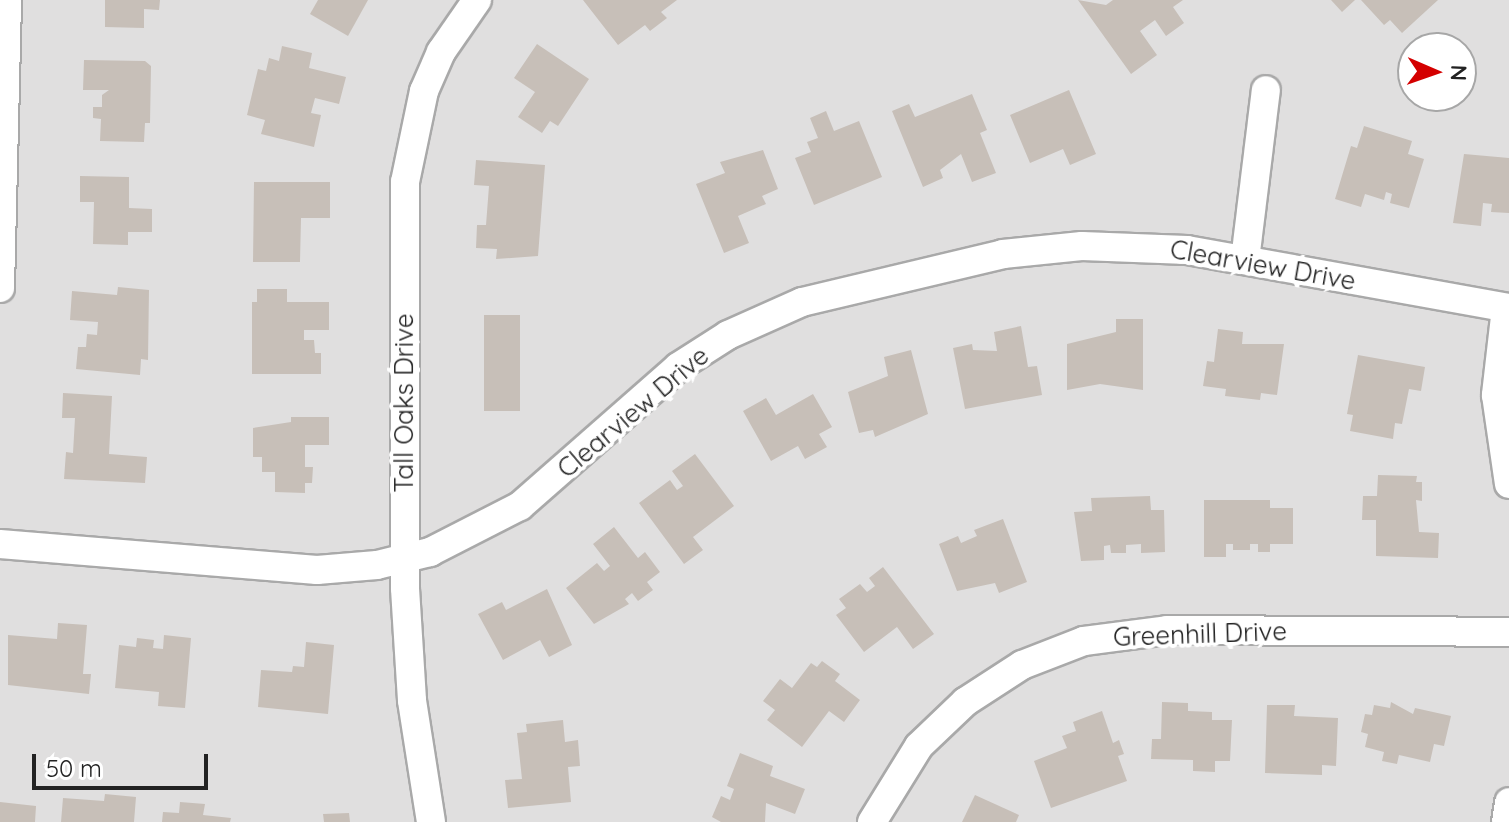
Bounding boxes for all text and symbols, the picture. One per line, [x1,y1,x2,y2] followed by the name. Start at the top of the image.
[1397,32,1477,112] north arrow
[1445,64,1473,81] text: N
[1168,233,1358,297] street label: Clearview Drive
[388,313,420,493] street label: Tall Oaks Drive
[551,340,715,484] street label: Clearview Drive
[1113,615,1287,653] street label: Greenhill Drive
[36,738,212,788] scale bar
[46,753,102,783] text: 50 m

